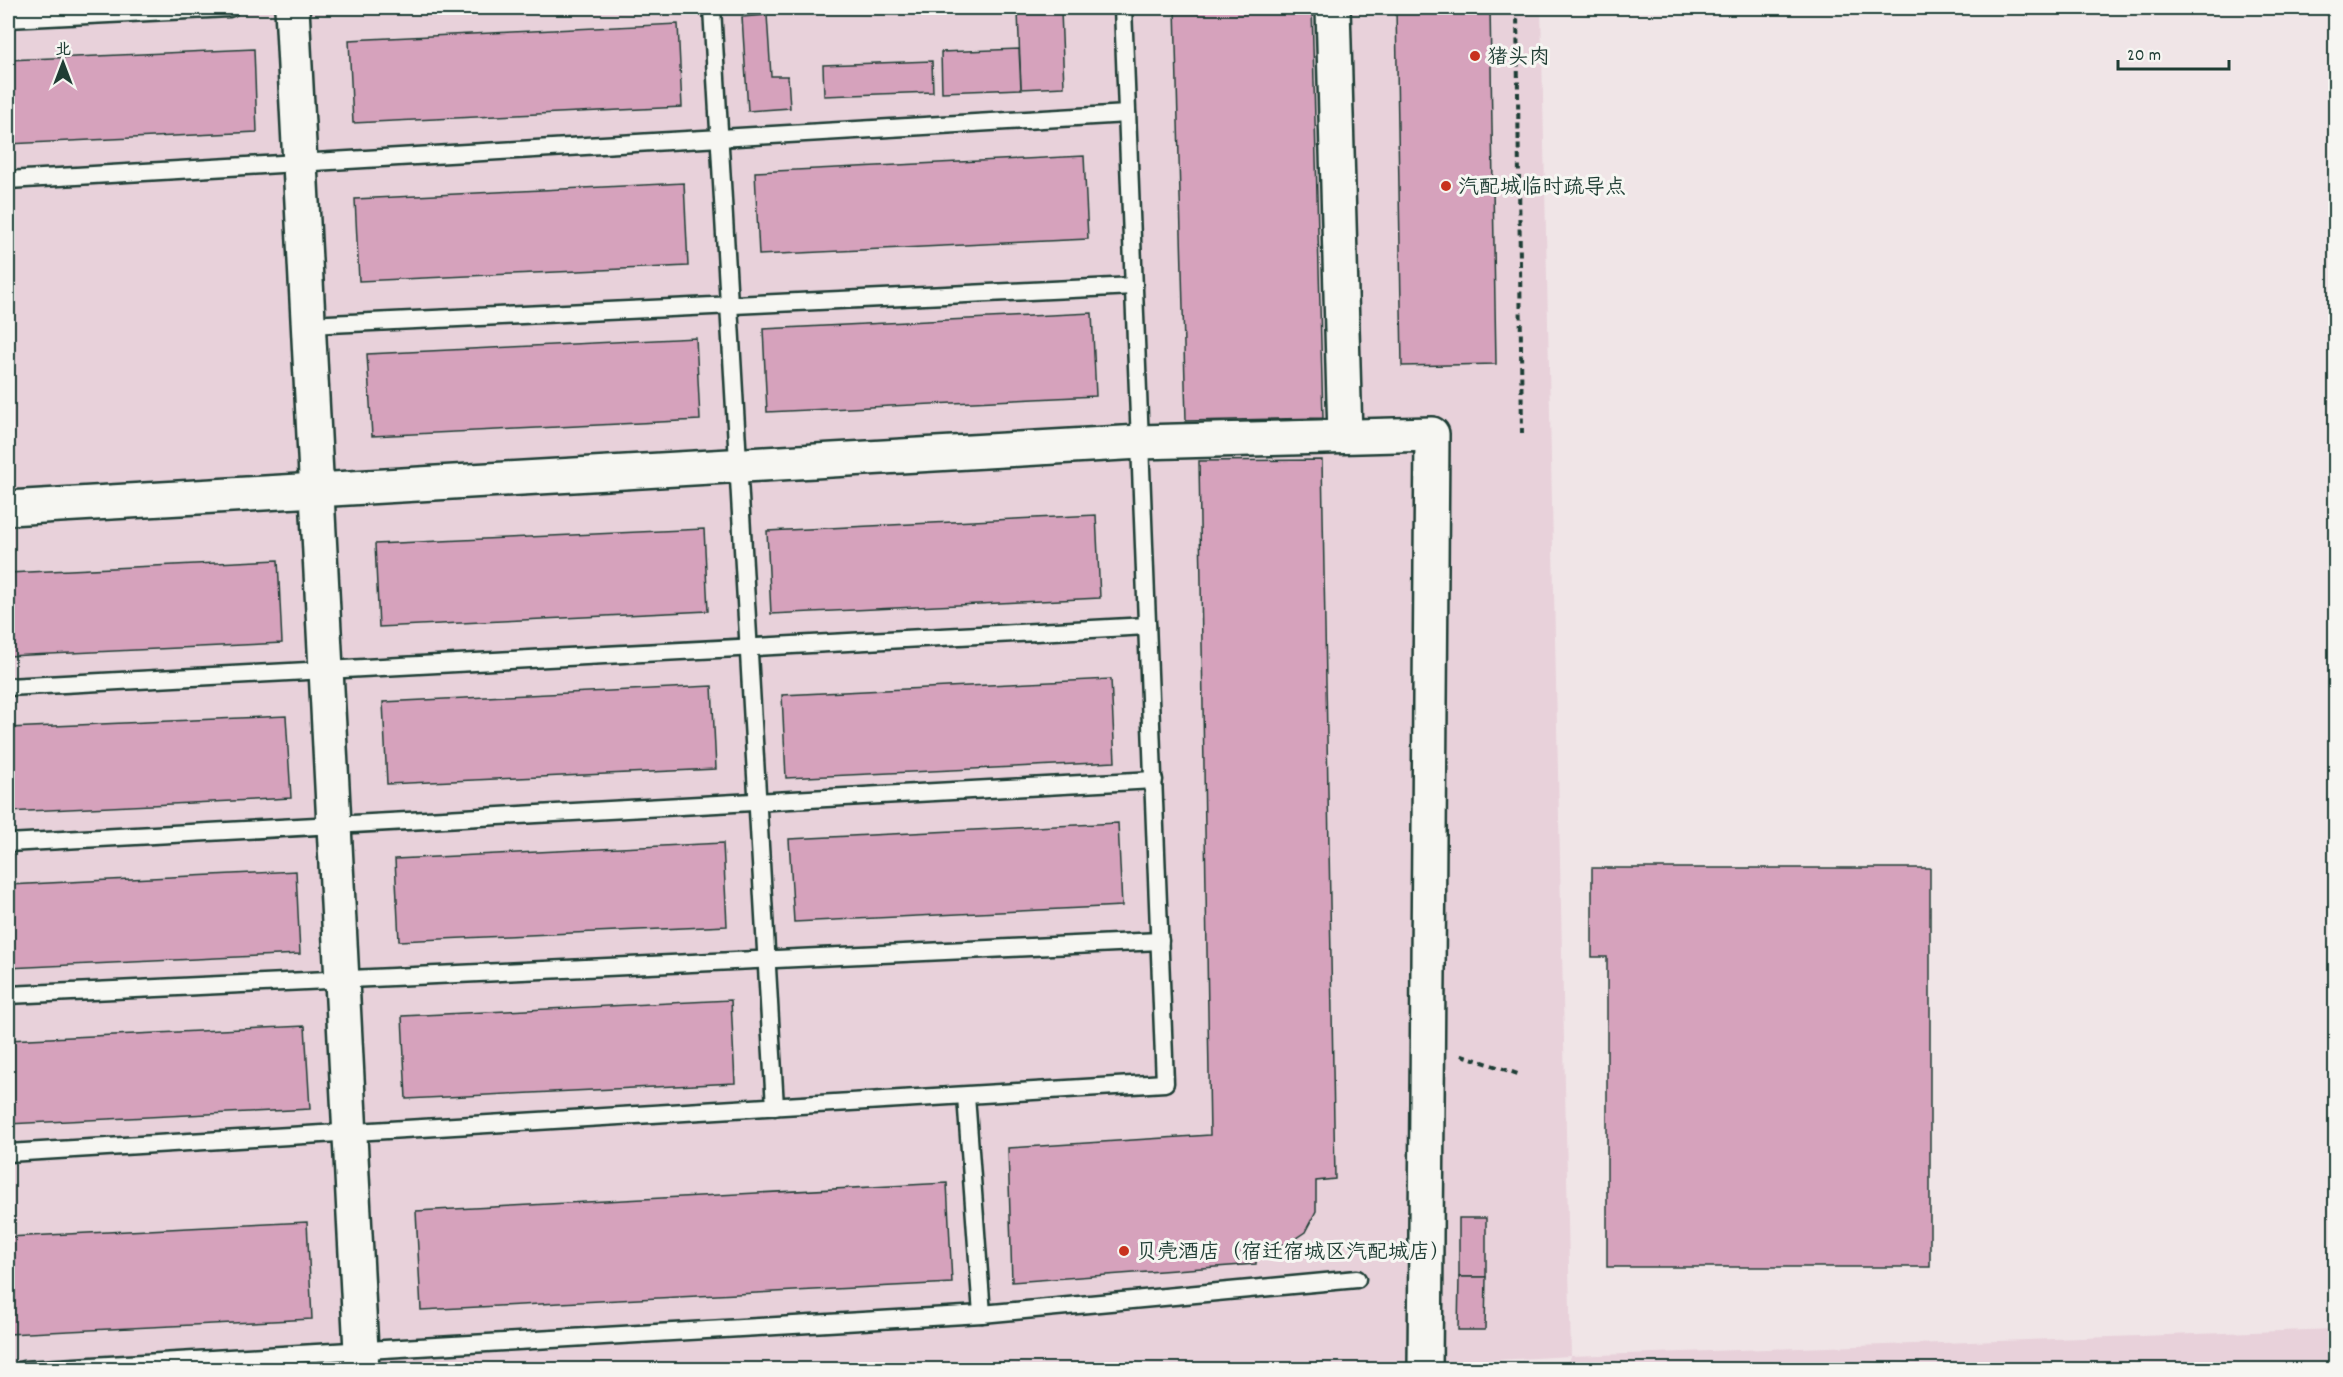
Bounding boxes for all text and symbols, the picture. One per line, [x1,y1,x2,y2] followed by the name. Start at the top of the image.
[33,33,93,93] north arrow
[2118,33,2229,71] scale bar
[55,39,71,62] text: 北
[1487,44,1550,74] place label: 猪头肉
[2127,44,2161,69] text: 20 m
[1468,49,1482,63] marker: 猪头肉
[1458,174,1626,204] place label: 汽配城临时疏导点
[1439,179,1453,193] marker: 汽配城临时疏导点
[1136,1239,1451,1269] place label: 贝壳酒店（宿迁宿城区汽配城店）
[1117,1244,1131,1258] marker: 贝壳酒店（宿迁宿城区汽配城店）

